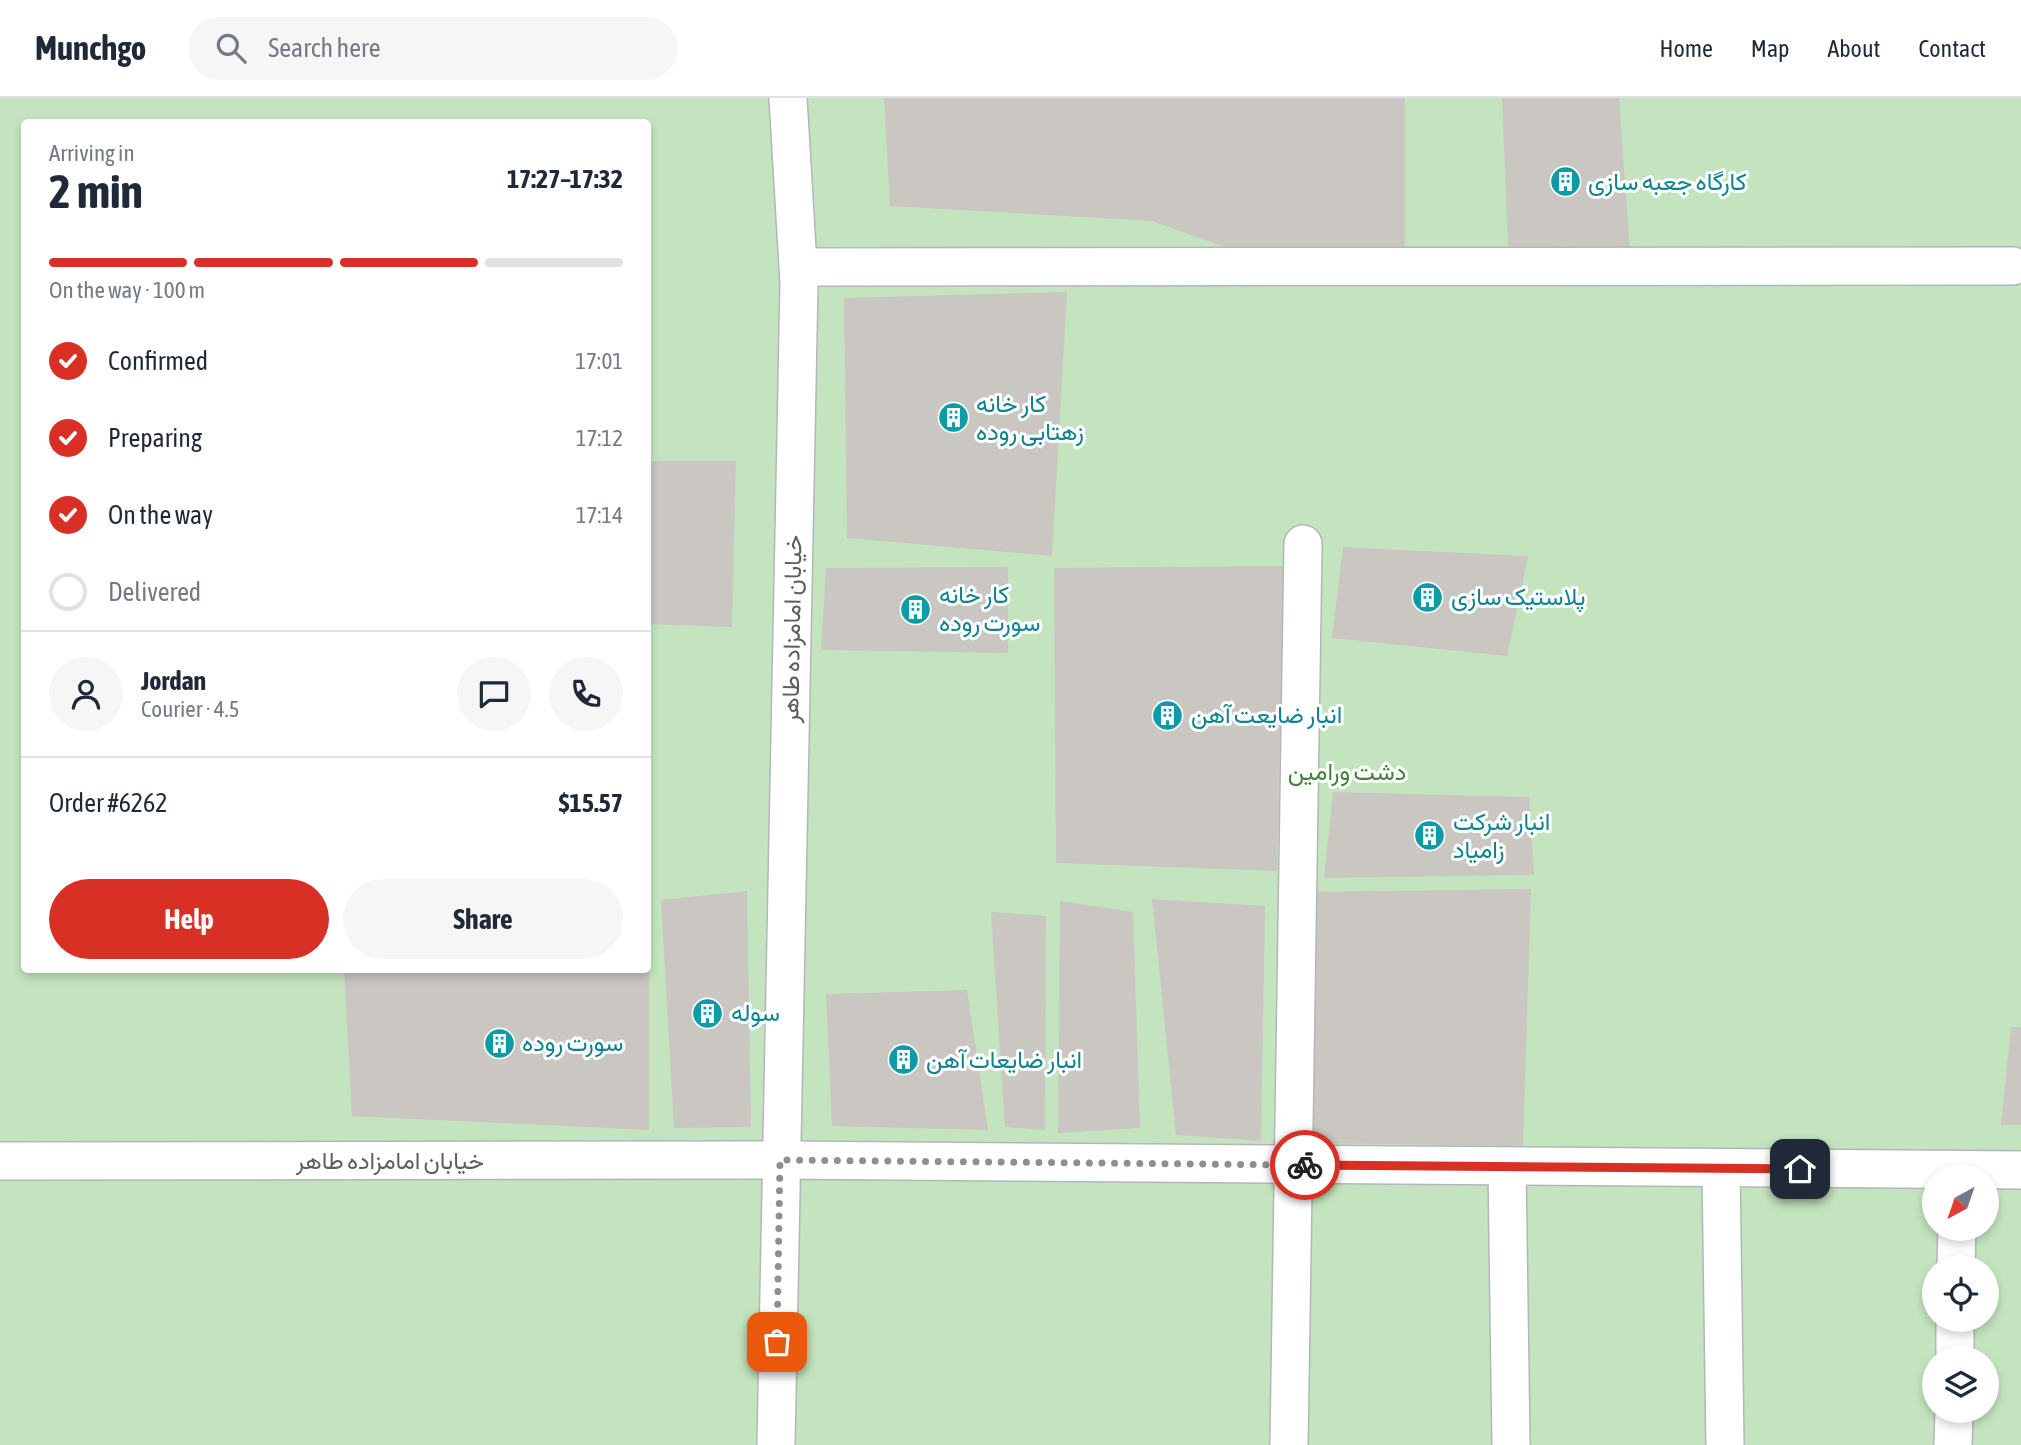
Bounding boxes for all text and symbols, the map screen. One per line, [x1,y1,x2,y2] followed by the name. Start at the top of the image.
[188,17,678,80] search box
[35,29,146,67] text: Munchgo
[212,29,250,67] icon: search
[268,33,380,63] text: Search here
[1659,35,1713,62] text: Home
[1751,35,1789,62] text: Map
[1827,35,1880,62] text: About
[1918,35,1986,62] text: Contact
[49,140,135,166] text: Arriving in
[507,164,623,194] text: 17:27–17:32
[49,165,143,218] text: 2 min
[1548,165,1582,199] building icon: کارگاه جعبه سازی
[1588,168,1747,197] place label: کارگاه جعبه سازی
[49,277,205,303] text: On the way · 100 m
[49,342,87,380] icon: check
[108,346,208,376] text: Confirmed
[575,348,623,374] text: 17:01
[976,390,1084,447] place label: کار خانه زهتابی روده
[936,401,970,435] building icon: کار خانه زهتابی روده
[49,419,87,457] icon: check
[108,423,202,453] text: Preparing
[576,425,623,451] text: 17:12
[49,496,87,534] icon: check
[108,500,213,530] text: On the way
[576,502,623,528] text: 17:14
[776,535,809,724] street label: خیابان امامزاده طاهر
[108,577,201,607] text: Delivered
[1411,580,1445,614] building icon: پلاستیک سازی
[939,581,1040,638] place label: کار خانه سورت روده
[1451,583,1585,613] place label: پلاستیک سازی
[899,592,933,626] building icon: کار خانه سورت روده
[49,657,123,731] button: person
[457,657,531,731] button: chat
[549,657,623,731] button: phone
[141,666,206,696] text: Jordan
[141,696,240,722] text: Courier · 4.5
[1151,698,1185,732] building icon: انبار ضایعت آهن
[1191,701,1342,730] place label: انبار ضایعت آهن
[1288,758,1406,787] park label: دشت ورامین
[49,788,168,818] text: Order #6262
[559,788,623,818] text: $15.57
[1453,808,1550,865] place label: انبار شرکت زامیاد
[1413,819,1447,853] building icon: انبار شرکت زامیاد
[49,879,329,959] button: Help
[343,879,623,959] button: Share
[691,996,725,1030] building icon: سوله
[731,999,780,1028] place label: سوله
[482,1026,516,1060] building icon: سورت روده
[522,1029,623,1058] place label: سورت روده
[886,1043,920,1077] building icon: انبار ضایعات آهن
[926,1046,1082,1075] place label: انبار ضایعات آهن
[1270,1130,1340,1200] courier
[1770,1139,1830,1199] pin
[1286,1146,1324,1184] icon: bike
[295,1147,484,1176] street label: خیابان امامزاده طاهر
[1781,1150,1819,1188] icon: home
[1922,1164,1998,1241] north arrow
[1922,1164,1999,1423] map controls
[1922,1255,1999,1332] button: locate
[747,1312,807,1372] pin
[758,1323,796,1361] icon: bag
[1922,1346,1999,1423] button: layers

